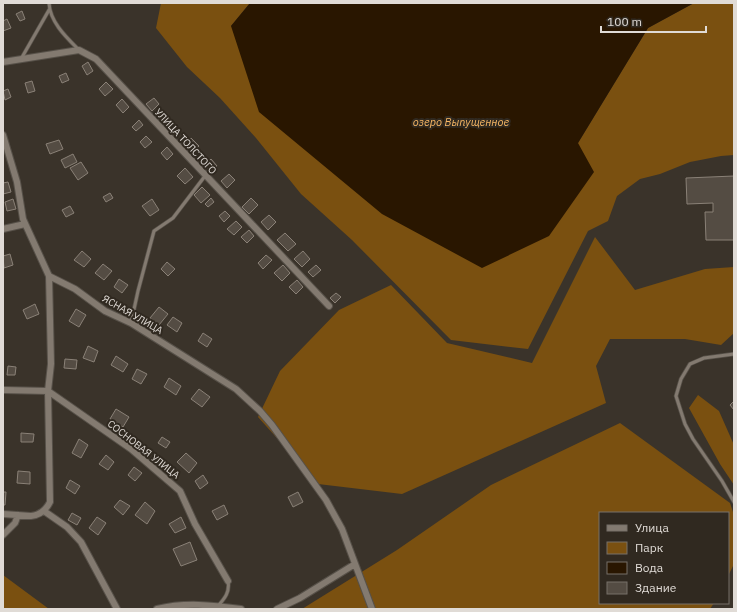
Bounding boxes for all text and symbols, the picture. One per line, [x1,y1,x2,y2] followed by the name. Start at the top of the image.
[601,8,706,34] scale bar
[607,14,642,29] text: 100 m
[152,106,219,177] street label: УЛИЦА ТОЛСТОГО
[413,115,510,129] water label: озеро Выпущенное
[100,292,166,337] street label: ЯСНАЯ УЛИЦА
[105,417,183,482] street label: СОСНОВАЯ УЛИЦА
[599,512,729,604] legend
[635,520,669,535] text: Улица
[635,540,664,555] text: Парк
[635,560,664,575] text: Вода
[635,580,677,595] text: Здание

